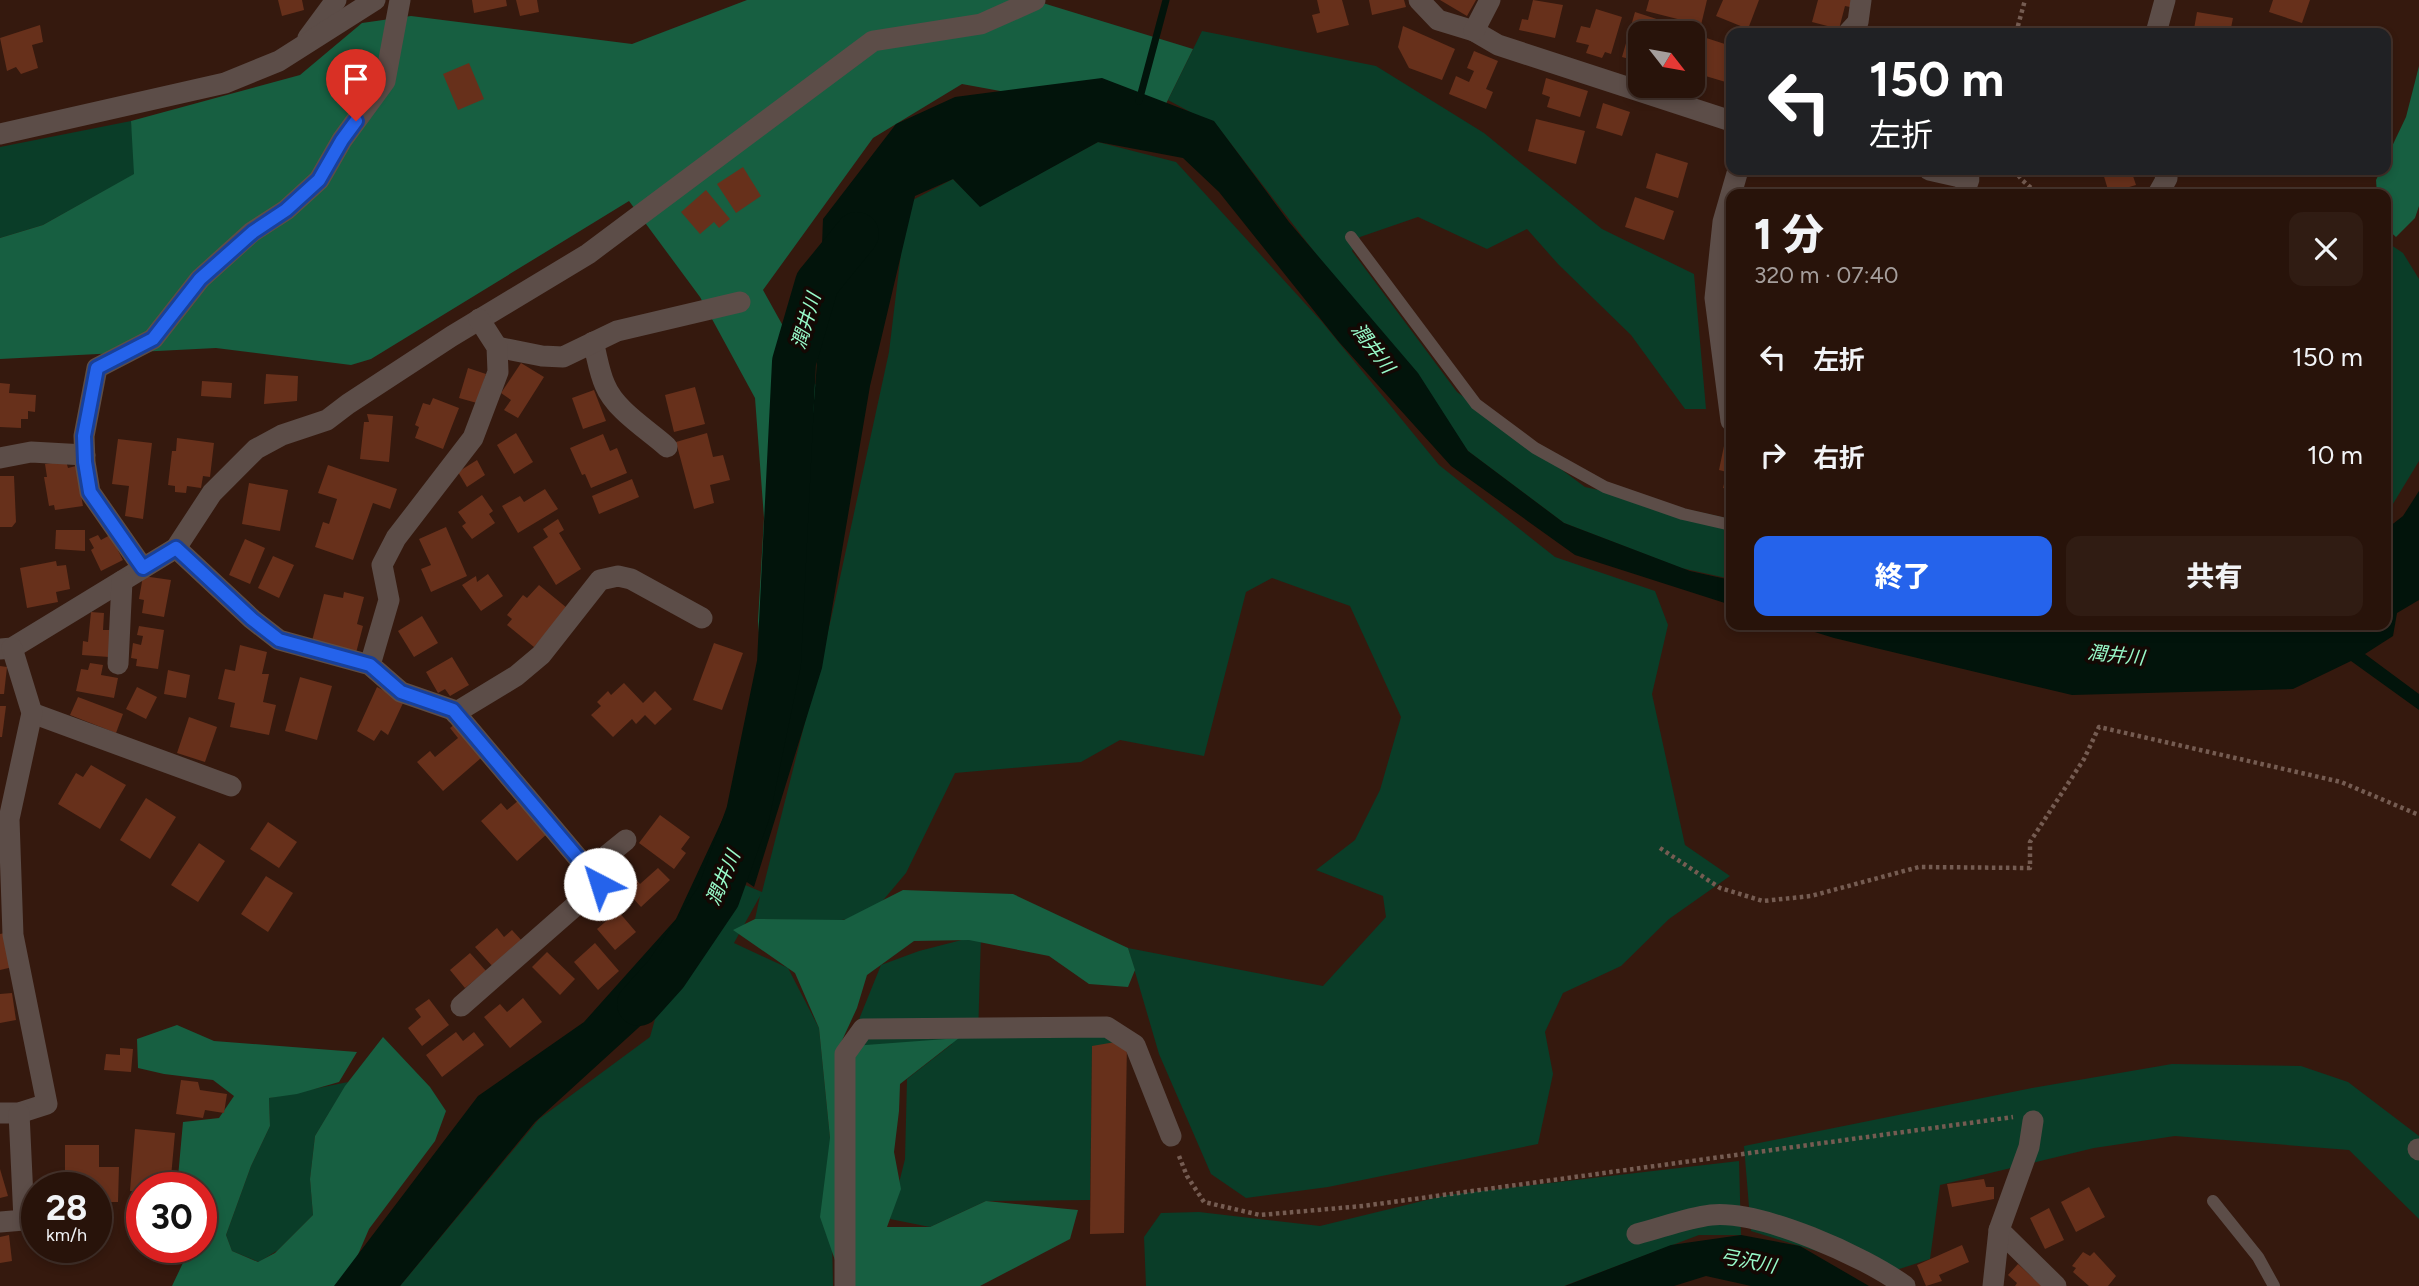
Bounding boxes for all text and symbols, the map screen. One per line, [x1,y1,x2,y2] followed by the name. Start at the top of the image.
[1628,21,1704,98] north arrow
[1628,21,1705,98] map controls
[326,49,386,121] pin
[1869,49,2004,108] text: 150 m
[1754,56,1845,147] icon: left
[337,60,375,98] icon: arrive
[1869,116,1933,154] text: 左折
[1754,209,1824,260] text: 1 分
[2289,212,2363,286] button: close
[1754,261,1899,289] text: 320 m · 07:40
[787,288,826,352] water label: 潤井川
[1347,318,1401,379] water label: 潤井川
[1754,338,1792,376] icon: left
[2292,341,2363,373] text: 150 m
[1813,344,1865,376] text: 左折
[1754,436,1792,474] icon: right
[2307,439,2363,471] text: 10 m
[1813,442,1865,474] text: 右折
[1754,536,2052,616] button: 終了
[2066,536,2363,616] button: 共有
[2086,641,2148,670] water label: 潤井川
[701,845,746,909] water label: 潤井川
[563,847,637,921] position arrow
[126,1172,217,1263] speed limit sign: 30
[46,1187,87,1229] text: 28
[46,1224,87,1246] text: km/h
[1718,1244,1780,1278] water label: 弓沢川

